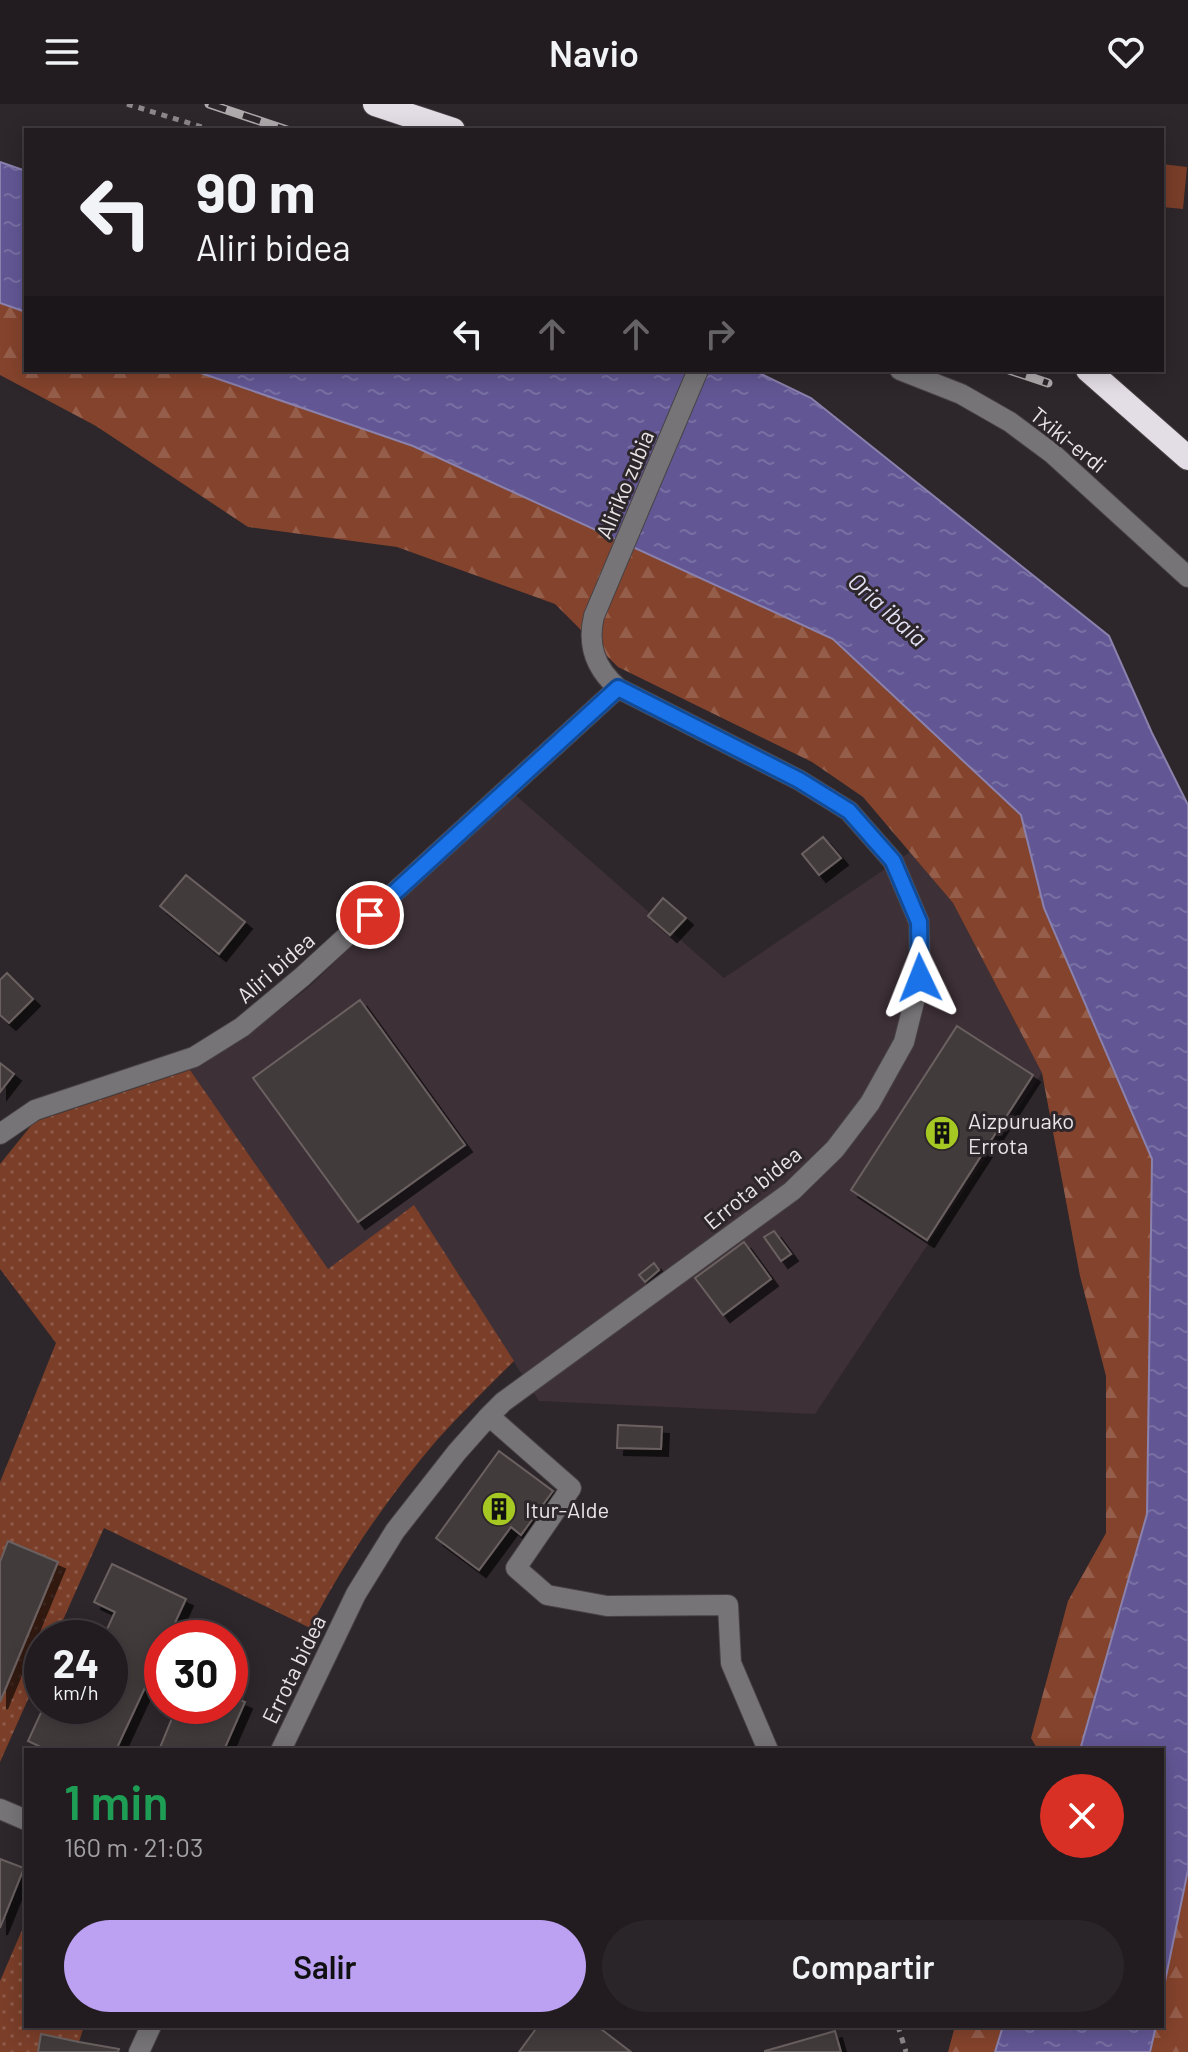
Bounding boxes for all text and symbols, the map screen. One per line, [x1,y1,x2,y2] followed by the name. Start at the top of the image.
[40,30,84,74] icon: menu
[1104,30,1148,74] icon: heart
[549,31,639,74] text: Navio
[196,157,316,224] text: 90 m
[64,160,168,264] icon: left
[196,225,351,268] text: Aliri bidea
[446,312,490,356] icon: left
[530,312,574,356] icon: ahead
[614,312,658,356] icon: ahead
[698,312,742,356] icon: right
[1026,401,1112,477] street label: Txiki-erdi
[590,426,658,542] street label: Aliriko zubia
[843,566,933,652] water label: Oria ibaia
[336,881,404,949] pin
[348,893,392,937] icon: arrive
[231,926,319,1008] street label: Aliri bidea
[878,936,962,1020] position arrow
[968,1107,1074,1158] place label: Aizpuruako Errota
[923,1114,961,1152] building icon: Aizpuruako Errota
[698,1140,806,1234] street label: Errota bidea
[480,1490,518,1528] building icon: Itur-Alde
[525,1496,609,1522] place label: Itur-Alde
[256,1611,330,1727] street label: Errota bidea
[144,1620,248,1724] speed limit sign: 30
[53,1638,99,1686] text: 24
[53,1680,99,1704] text: km/h
[64,1772,169,1830] text: 1 min
[1040,1774,1124,1858] button: close
[64,1831,203,1862] text: 160 m · 21:03
[64,1920,586,2012] button: Salir
[602,1920,1124,2012] button: Compartir

